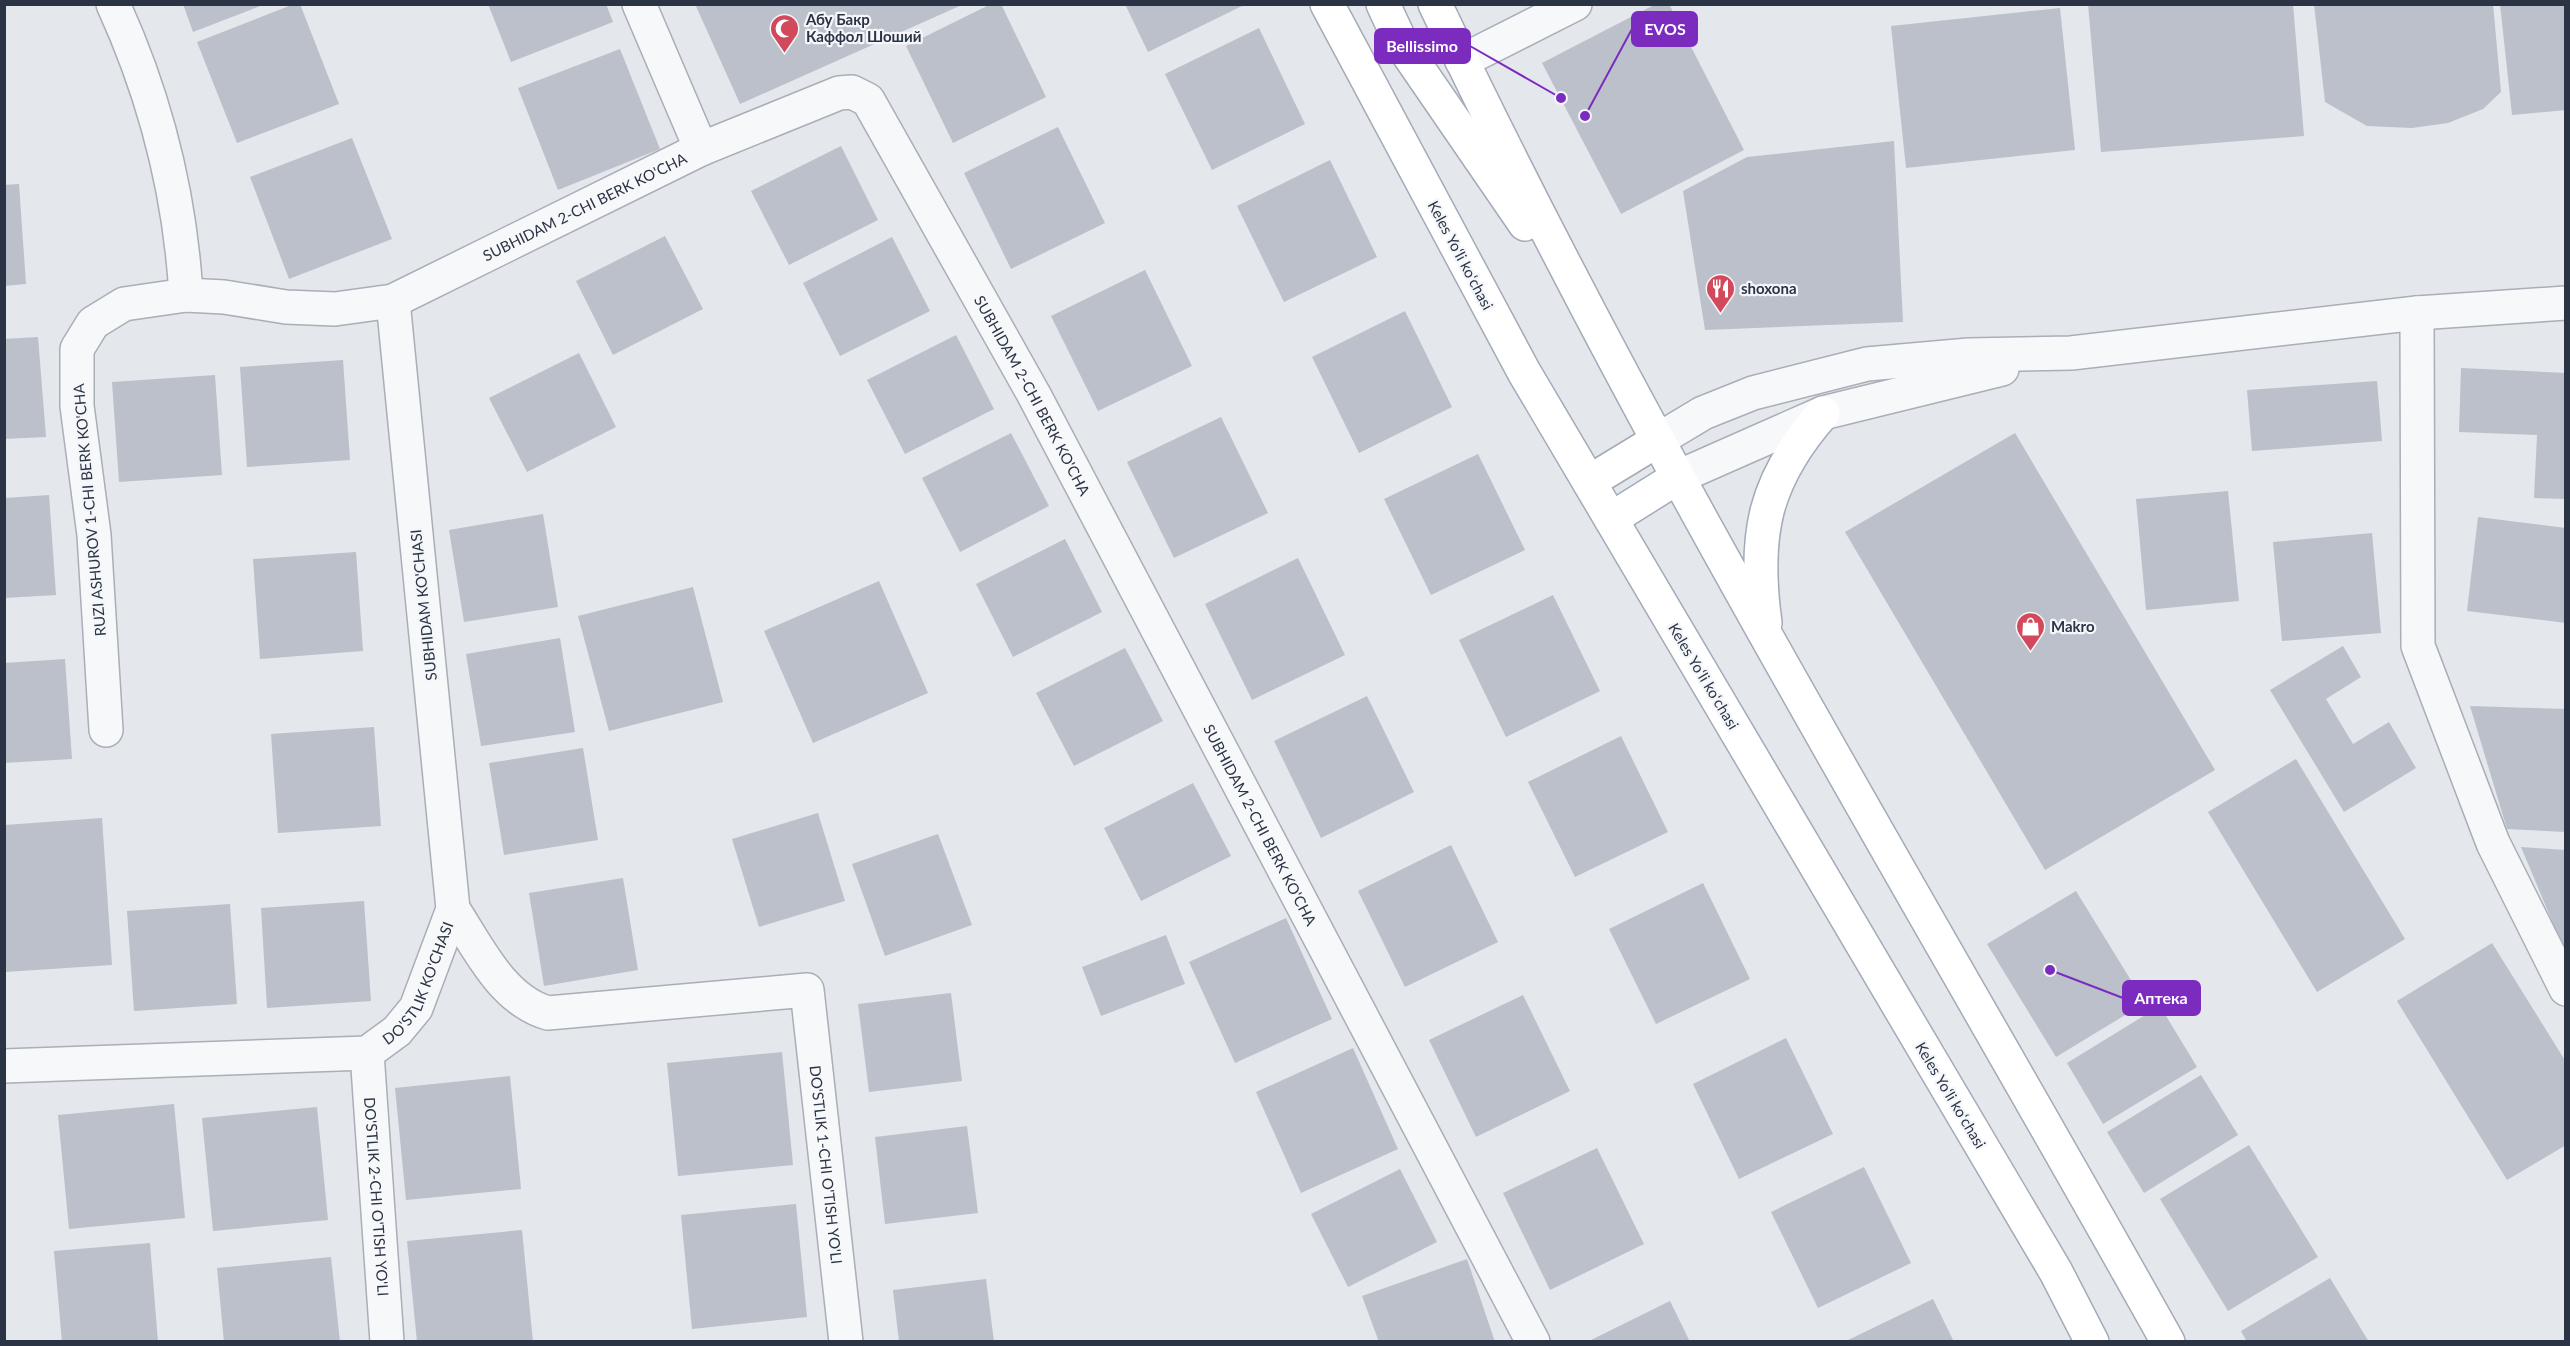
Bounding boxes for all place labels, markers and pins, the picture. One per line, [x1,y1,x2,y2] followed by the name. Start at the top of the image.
[805,10,922,45] place label: Абу Бакр Каффол Шоший
[769,12,801,54] mosque icon: Абу Бакр Каффол Шоший
[1632,12,1697,46] callout: EVOS
[1375,29,1470,63] callout: Bellissimo
[1704,272,1736,314] restaurant icon: shoxona
[1741,279,1797,297] place label: shoxona
[2014,610,2046,652] shop icon: Makro
[2051,617,2095,635] place label: Makro
[2123,981,2200,1015] callout: Аптека

